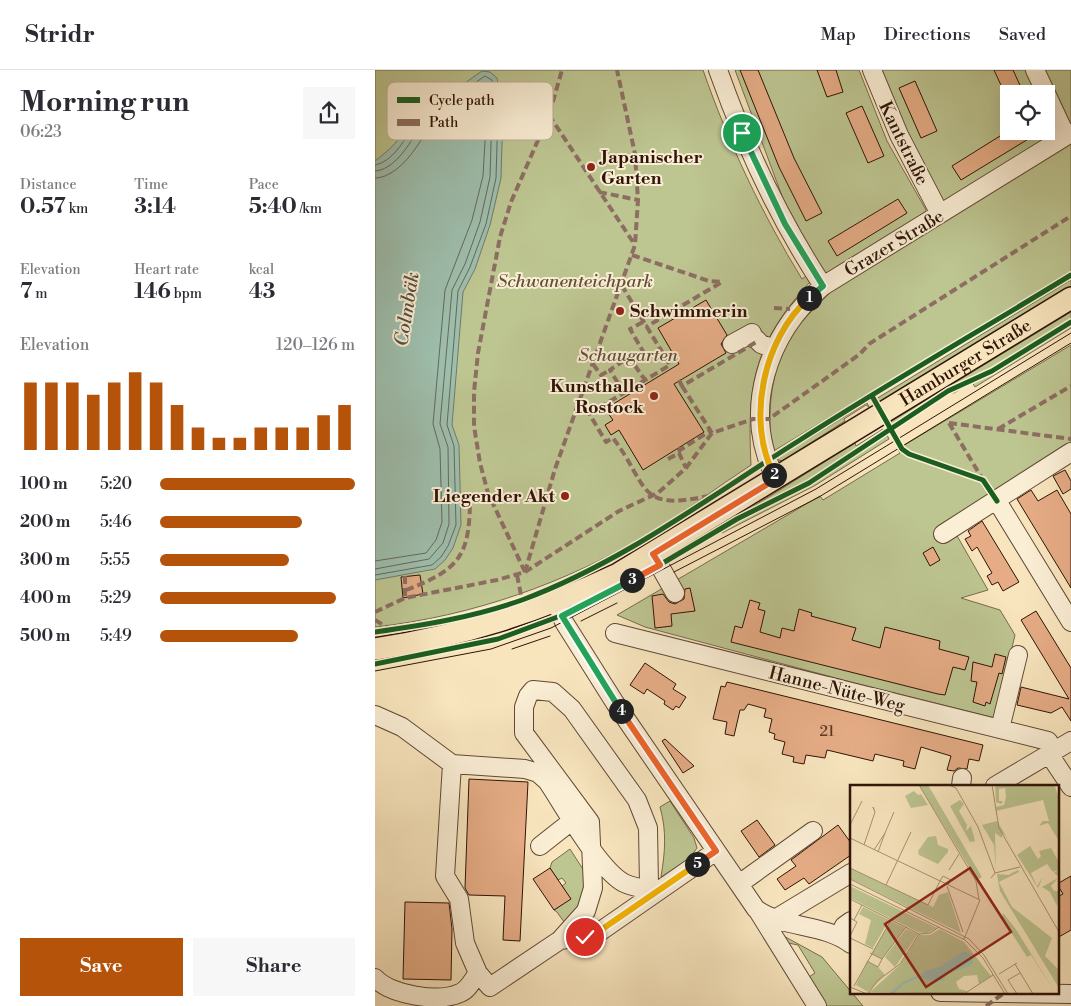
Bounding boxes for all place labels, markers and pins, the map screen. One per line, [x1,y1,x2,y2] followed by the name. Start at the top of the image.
[721,112,763,154] pin
[598,146,703,190] place label: Japanischer Garten
[585,161,597,173] marker: Japanischer Garten
[797,286,821,310] pin: 1
[630,300,748,323] place label: Schwimmerin
[614,305,626,317] marker: Schwimmerin
[550,375,645,419] place label: Kunsthalle Rostock
[648,390,660,402] marker: Kunsthalle Rostock
[761,462,787,488] pin: 2
[433,485,556,508] place label: Liegender Akt
[559,490,571,502] marker: Liegender Akt
[619,568,645,592] pin: 3
[609,698,633,724] pin: 4
[685,852,709,876] pin: 5
[564,916,606,958] pin

